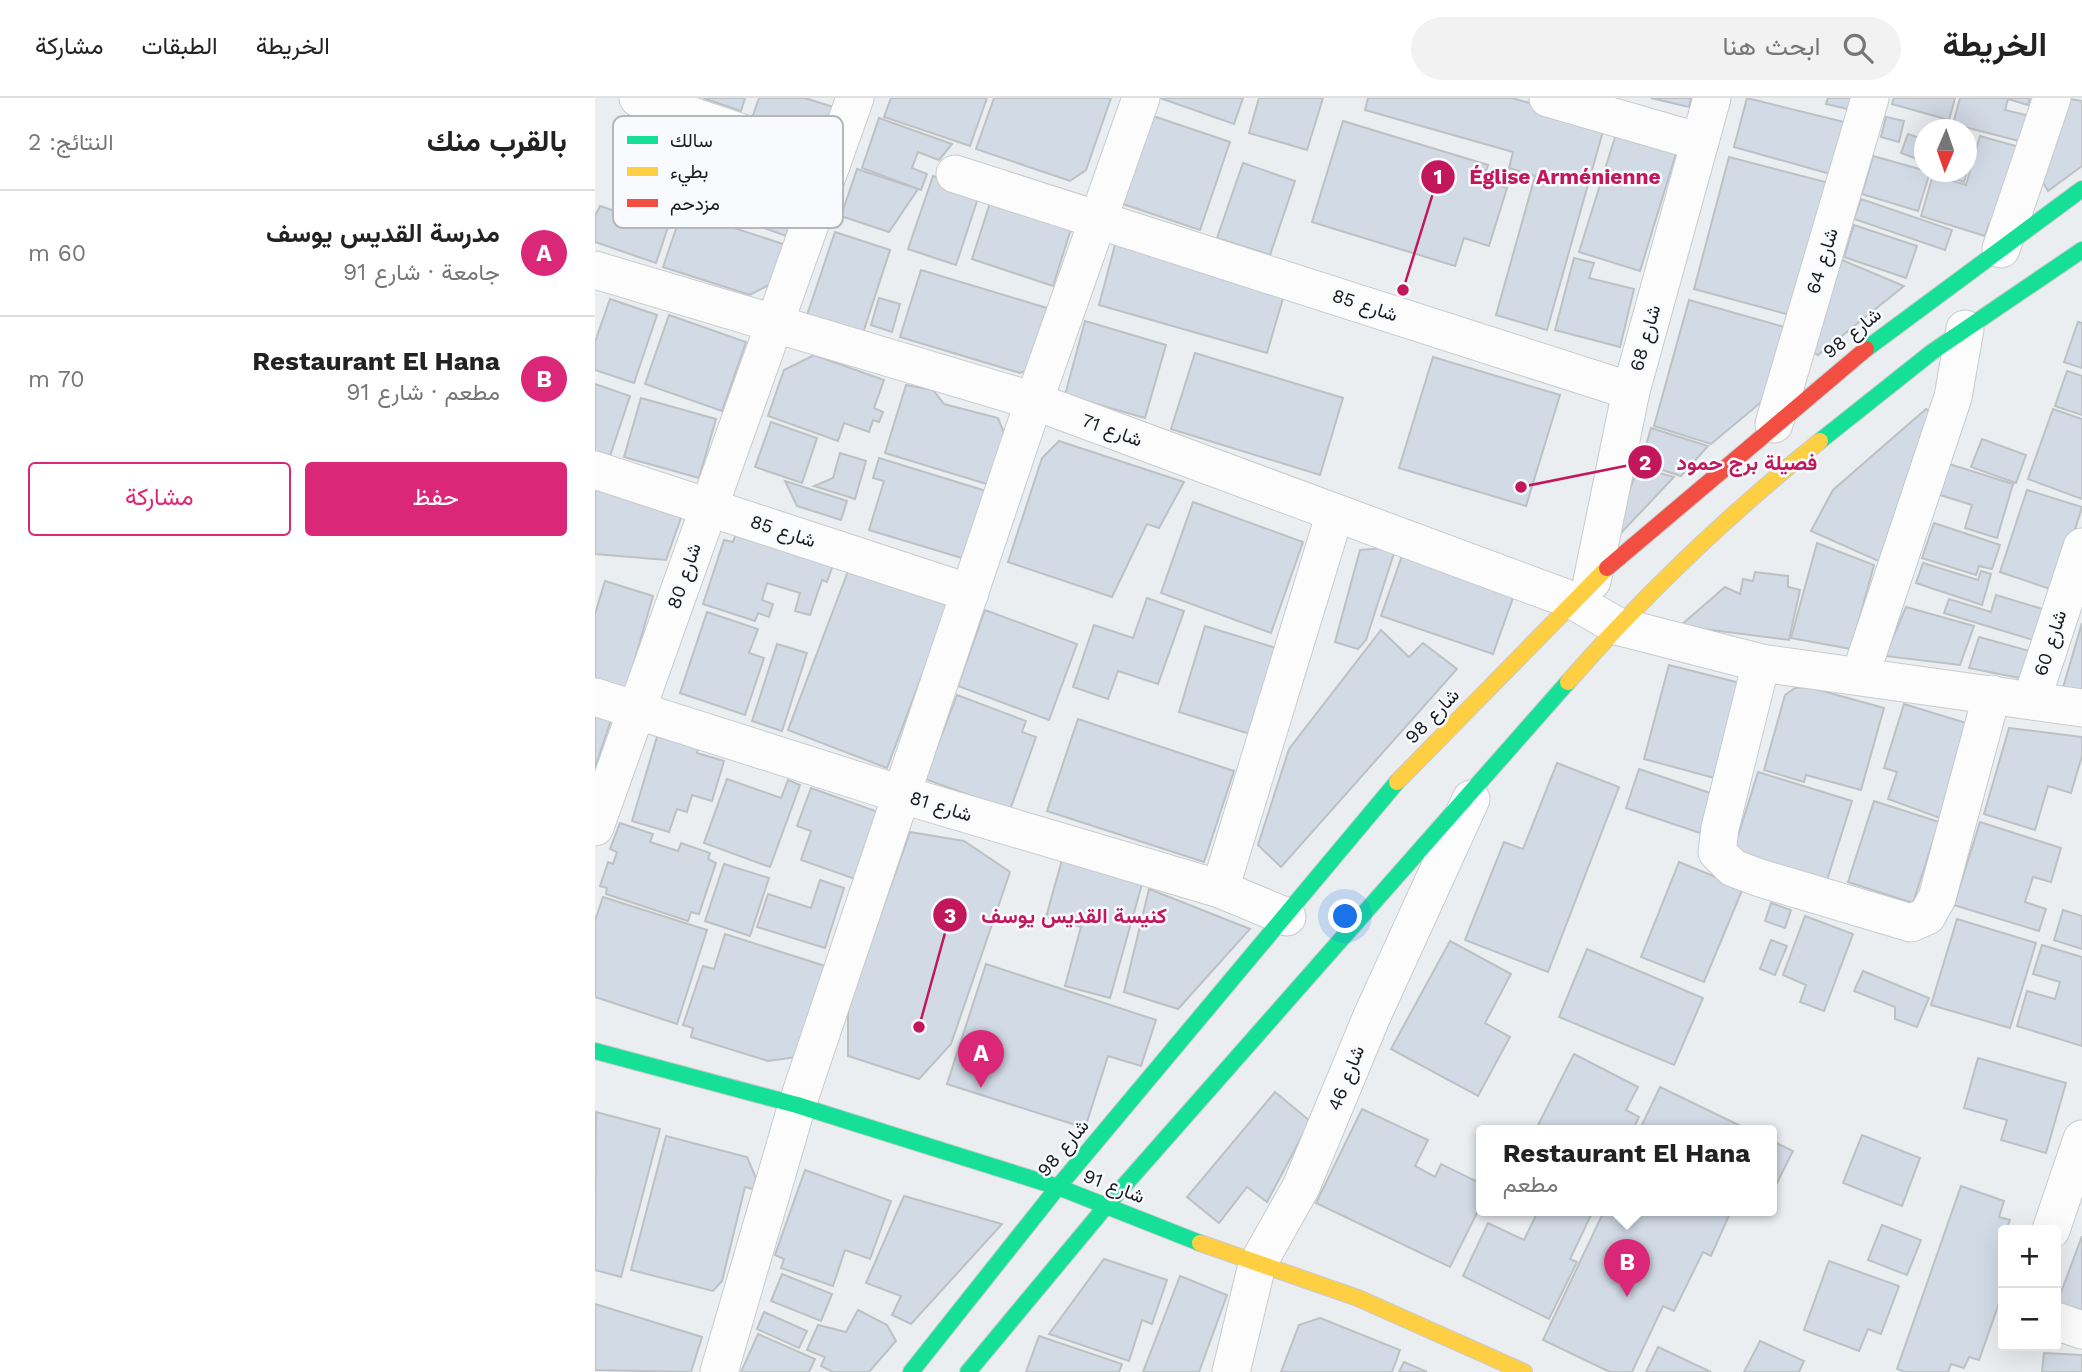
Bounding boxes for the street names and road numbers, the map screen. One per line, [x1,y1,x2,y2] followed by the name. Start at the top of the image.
[1801,225,1844,297] street label: شارع 64
[1329,284,1401,327] street label: شارع 85
[1625,302,1666,374] street label: شارع 68
[1818,303,1886,364] street label: شارع 98
[1078,408,1145,452] street label: شارع 71
[747,510,819,553] street label: شارع 85
[662,540,707,612] street label: شارع 80
[2029,607,2072,679] street label: شارع 60
[1400,683,1465,749] street label: شارع 98
[907,786,975,827] street label: شارع 81
[1323,1042,1370,1114] street label: شارع 46
[1032,1115,1094,1182] street label: شارع 98
[1080,1164,1148,1209] street label: شارع 91

